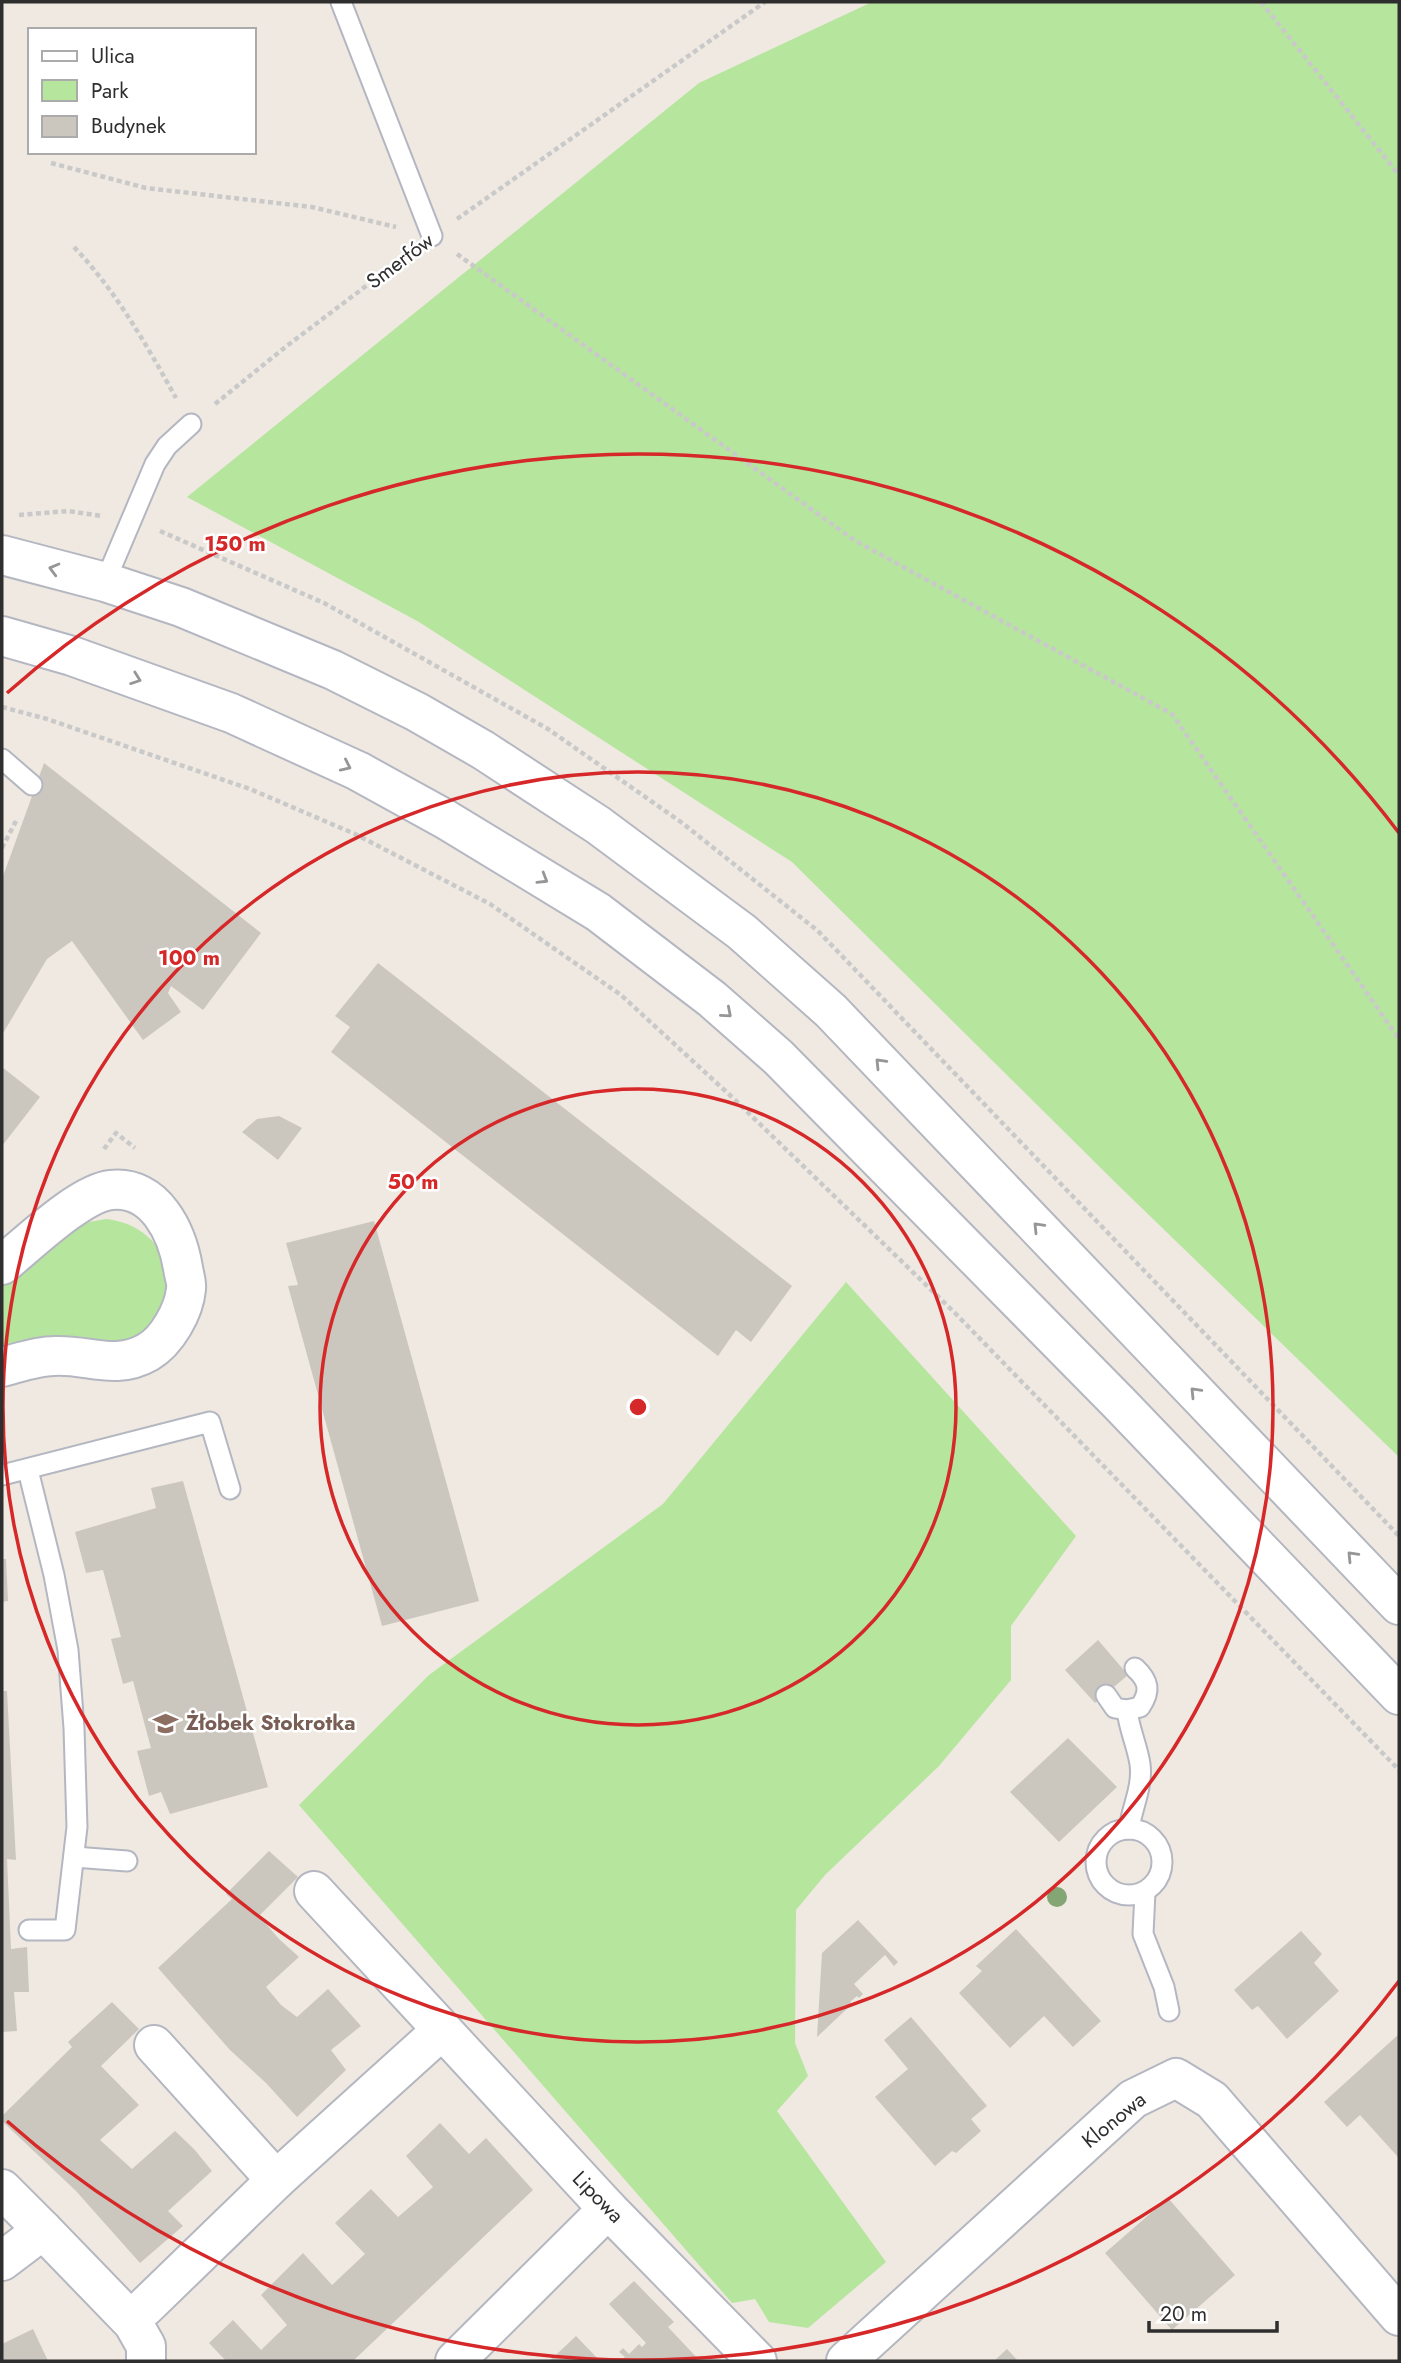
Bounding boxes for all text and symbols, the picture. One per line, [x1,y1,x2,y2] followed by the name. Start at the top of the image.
[28,28,256,154] legend
[91,41,135,71] text: Ulica
[91,76,129,106] text: Park
[91,111,167,141] text: Budynek
[360,225,440,296] street label: Smerfów
[204,529,266,559] text: 150 m
[48,563,60,577] one-way arrow
[130,671,142,685] one-way arrow
[339,758,351,772] one-way arrow
[536,871,549,884] one-way arrow
[158,943,220,973] text: 100 m
[719,1005,732,1017] one-way arrow
[876,1058,889,1071] one-way arrow
[388,1167,438,1197] text: 50 m
[1033,1222,1046,1235] one-way arrow
[1190,1387,1203,1400] one-way arrow
[626,1395,650,1419] centre of rings
[1347,1551,1360,1564] one-way arrow
[186,1708,356,1738] place label: Żłobek Stokrotka
[152,1709,180,1737] school or university icon: Żłobek Stokrotka
[1076,2085,1152,2155] street label: Klonowa
[566,2164,630,2230] street label: Lipowa
[1149,2290,1277,2334] scale bar
[1160,2299,1207,2329] text: 20 m

